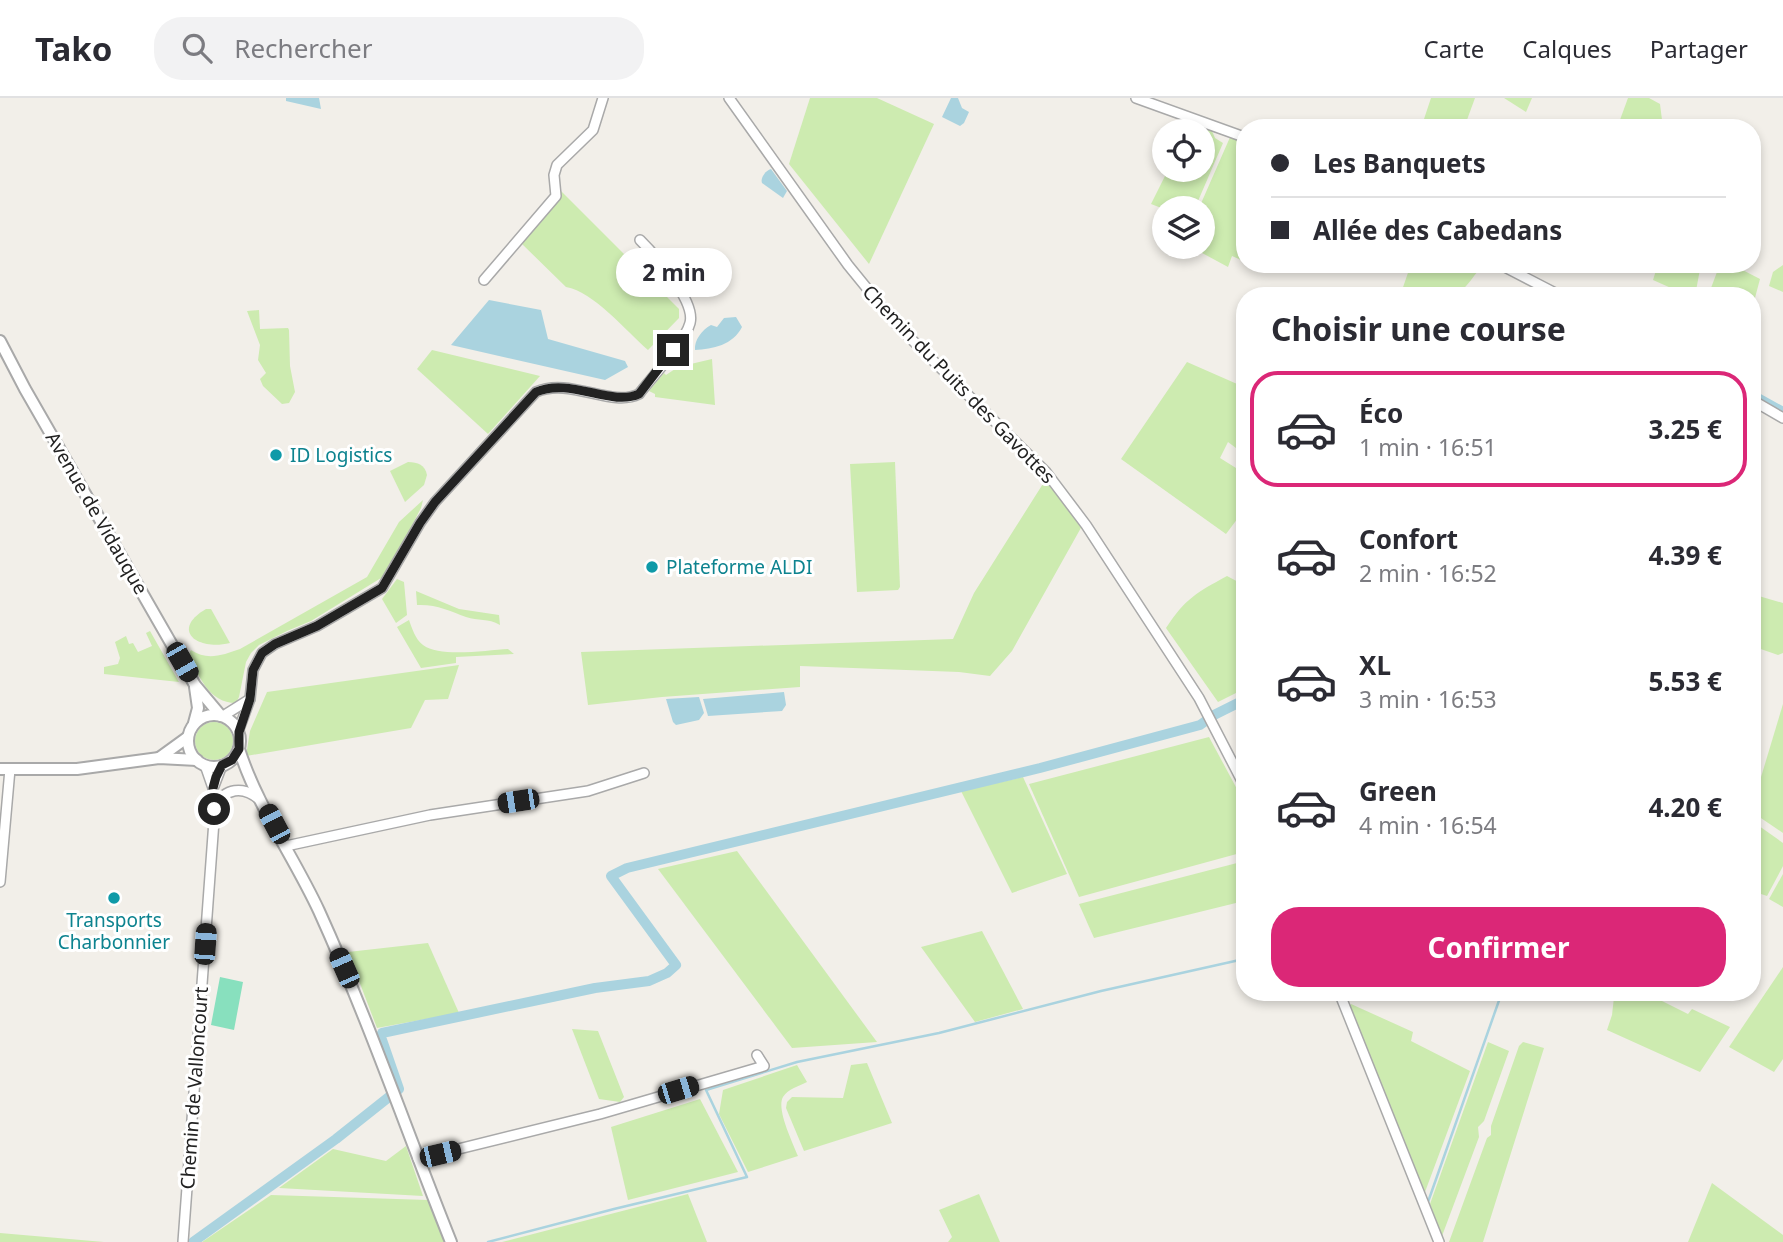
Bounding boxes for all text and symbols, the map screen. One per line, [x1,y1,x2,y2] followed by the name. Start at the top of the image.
[154,17,644,80] search box
[35,26,112,71] text: Tako
[178,29,216,67] icon: search
[234,30,372,66] text: Rechercher
[1424,32,1484,65] text: Carte
[1522,32,1612,65] text: Calques
[1650,32,1748,65] text: Partager
[1152,119,1215,259] map controls
[1152,119,1215,182] button: locate
[1313,145,1486,181] text: Les Banquets
[1152,196,1215,259] button: layers
[1313,212,1562,248] text: Allée des Cabedans
[615,248,731,298] callout: 2 min
[642,256,706,288] text: 2 min
[857,279,1061,489] street label: Chemin du Puits des Gavottes
[1271,307,1566,350] text: Choisir une course
[657,334,689,366] route end
[1359,395,1403,431] text: Éco
[1275,398,1338,461] icon: car
[1648,411,1722,447] text: 3.25 €
[40,427,154,599] street label: Avenue de Vidauque
[1359,431,1497,463] text: 1 min · 16:51
[290,442,392,468] place label: ID Logistics
[268,447,284,463] marker: ID Logistics
[1359,521,1458,557] text: Confort
[1275,524,1338,587] icon: car
[1648,537,1722,573] text: 4.39 €
[666,554,812,580] place label: Plateforme ALDI
[1359,557,1497,589] text: 2 min · 16:52
[644,559,660,575] marker: Plateforme ALDI
[163,639,202,685] car
[1359,647,1391,683] text: XL
[1275,650,1338,713] icon: car
[1648,663,1722,699] text: 5.53 €
[1359,683,1497,715] text: 3 min · 16:53
[1359,773,1437,809] text: Green
[1275,776,1338,839] icon: car
[496,787,541,815] car
[1648,789,1722,825] text: 4.20 €
[198,793,230,825] route start
[255,801,294,847] car
[1359,809,1497,841] text: 4 min · 16:54
[106,890,122,906] marker: Transports Charbonnier
[58,907,170,955] place label: Transports Charbonnier
[1271,907,1726,987] button: Confirmer
[194,922,217,966] car
[326,945,363,991] car
[174,986,214,1190] street label: Chemin de Valloncourt
[655,1074,702,1106] car
[418,1139,463,1169] car

